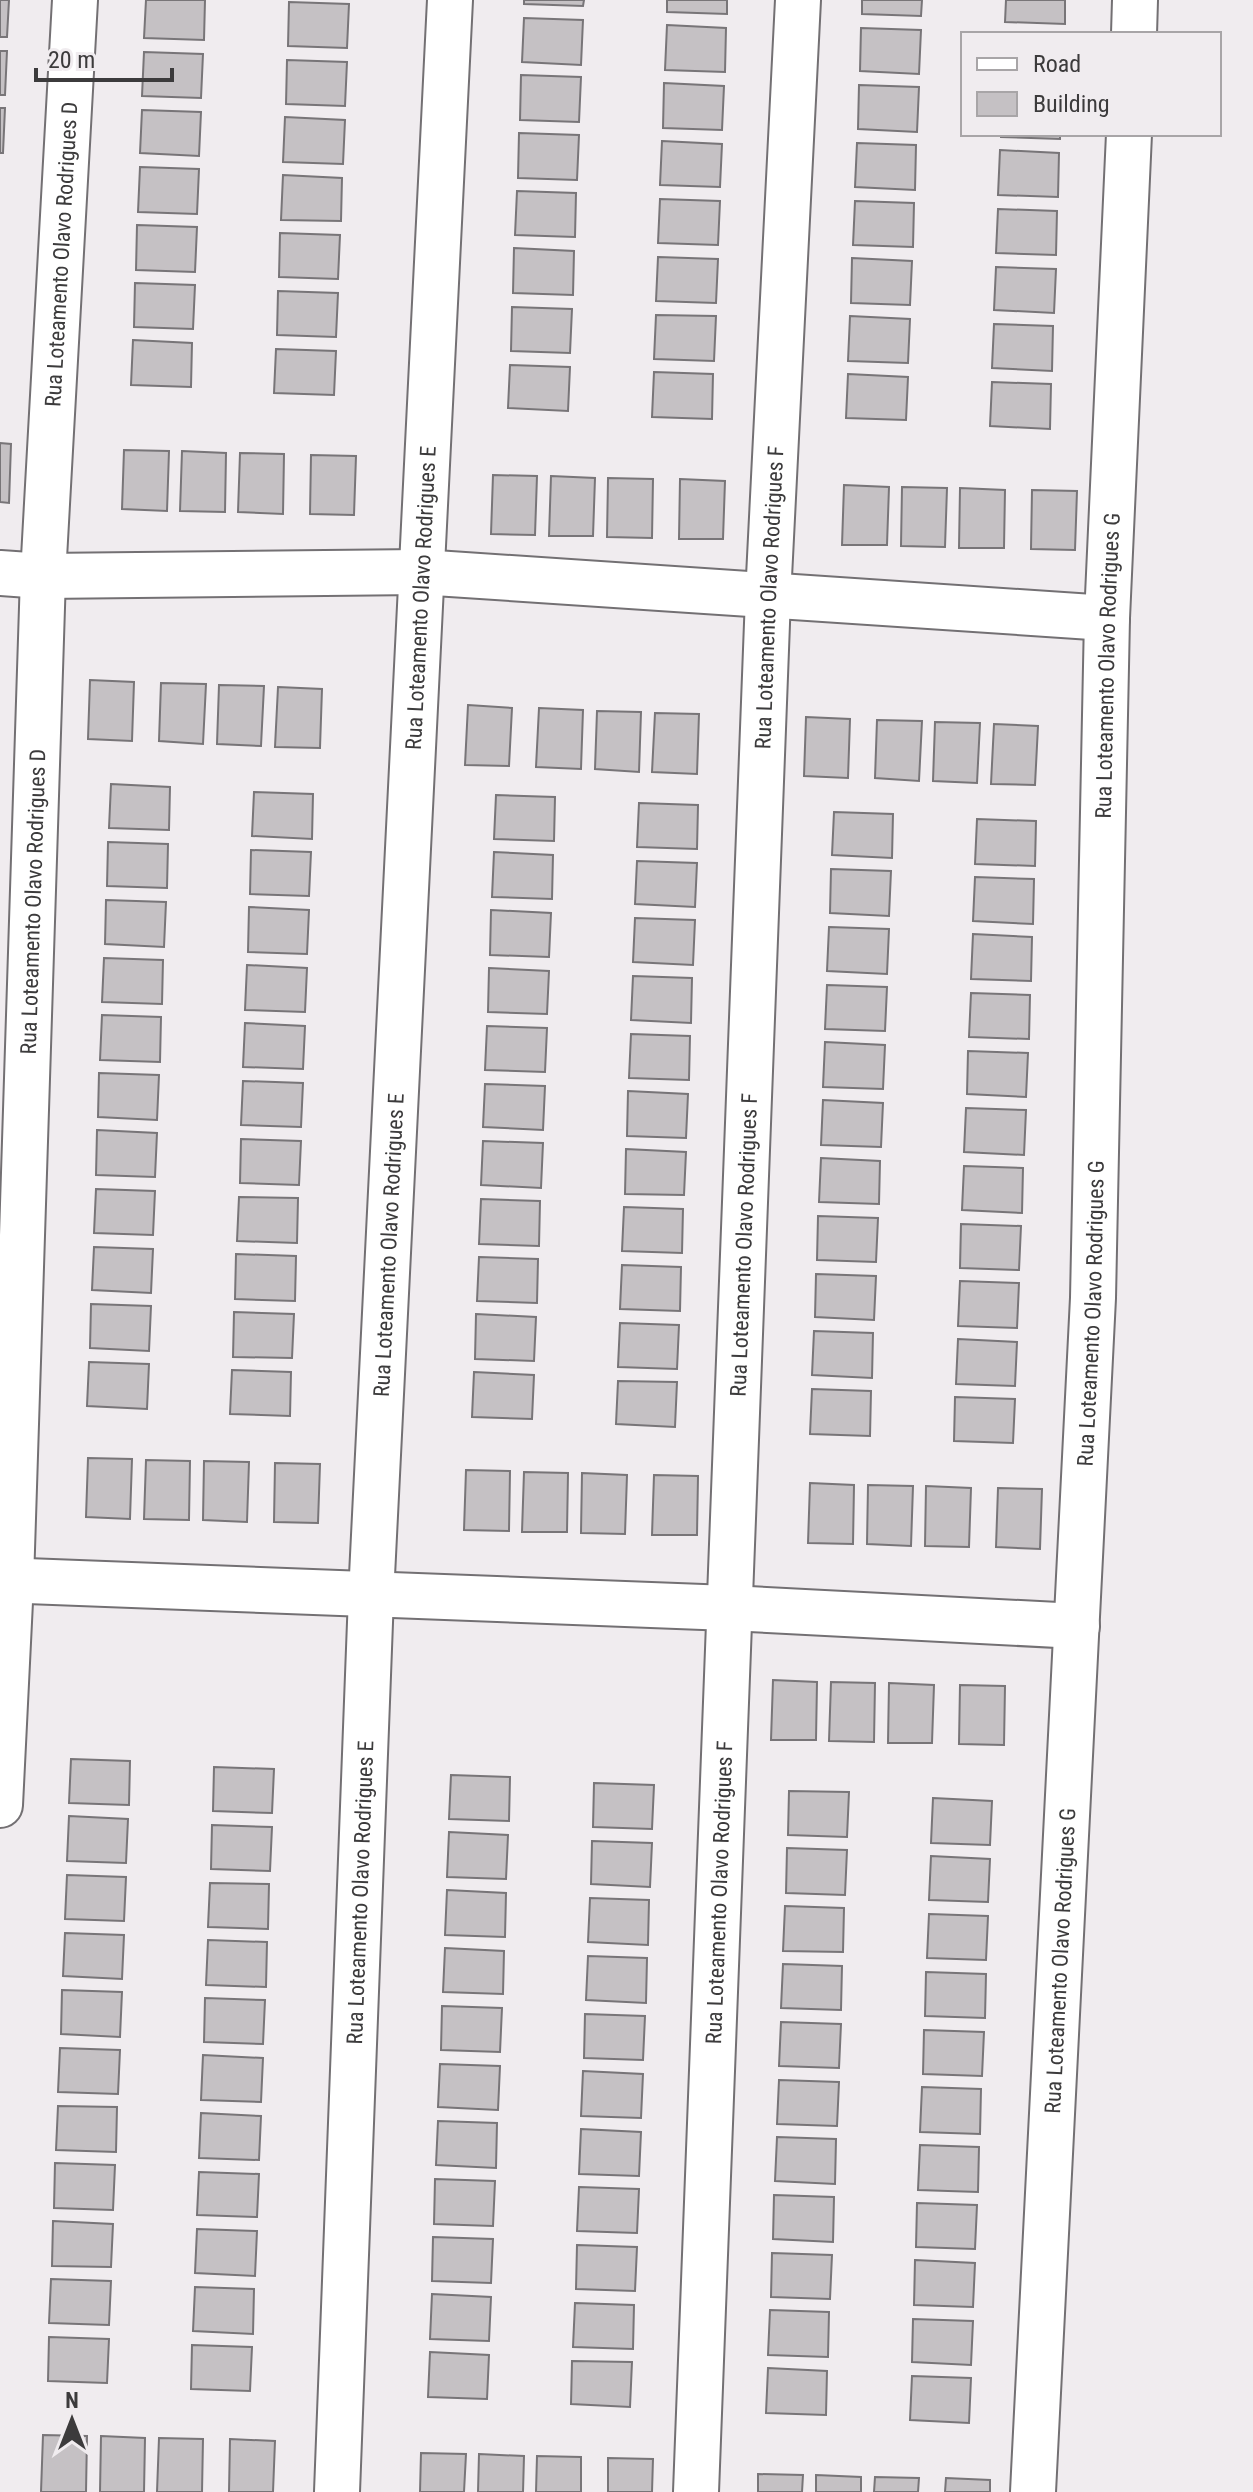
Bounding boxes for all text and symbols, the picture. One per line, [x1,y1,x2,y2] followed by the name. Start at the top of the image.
[36,32,172,82] scale bar
[961,32,1221,136] legend
[48,46,95,74] text: 20 m
[1033,50,1081,78] text: Road
[1033,90,1110,118] text: Building
[40,101,82,408] street label: Rua Loteamento Olavo Rodrigues D
[401,445,441,750] street label: Rua Loteamento Olavo Rodrigues E
[750,445,789,750] street label: Rua Loteamento Olavo Rodrigues F
[1091,512,1125,819] street label: Rua Loteamento Olavo Rodrigues G
[16,748,50,1055] street label: Rua Loteamento Olavo Rodrigues D
[369,1093,409,1398] street label: Rua Loteamento Olavo Rodrigues E
[726,1093,762,1397] street label: Rua Loteamento Olavo Rodrigues F
[1073,1160,1109,1467] street label: Rua Loteamento Olavo Rodrigues G
[342,1740,379,2045] street label: Rua Loteamento Olavo Rodrigues E
[701,1740,738,2045] street label: Rua Loteamento Olavo Rodrigues F
[1040,1807,1080,2114] street label: Rua Loteamento Olavo Rodrigues G
[32,2380,112,2460] north arrow
[65,2388,79,2413] text: N

